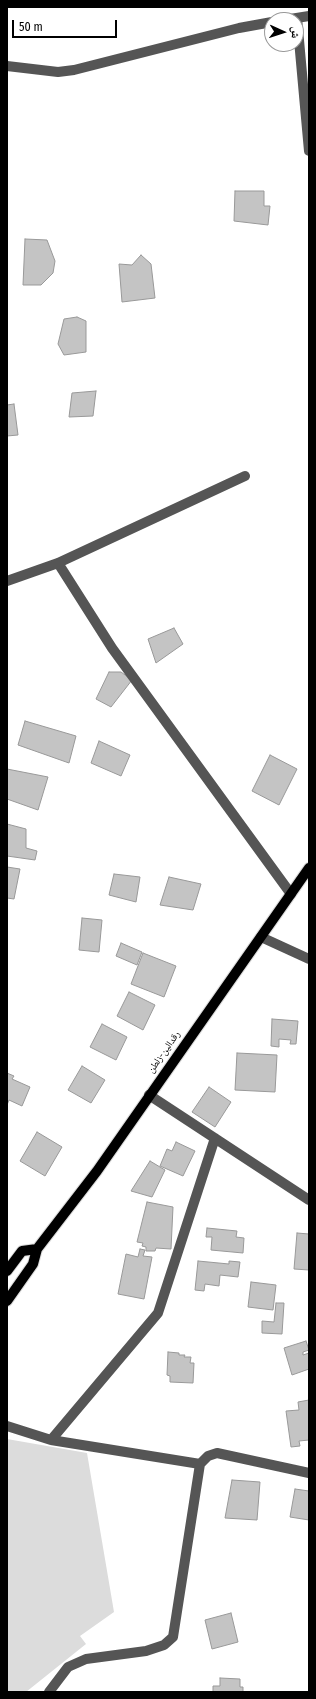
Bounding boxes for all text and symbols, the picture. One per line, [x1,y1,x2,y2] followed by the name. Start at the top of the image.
[14,12,119,38] scale bar
[264,12,304,52] north arrow
[19,20,43,34] text: 50 m
[289,26,302,39] text: ش
[145,1029,183,1075] street label: رقدالين-زلطن

